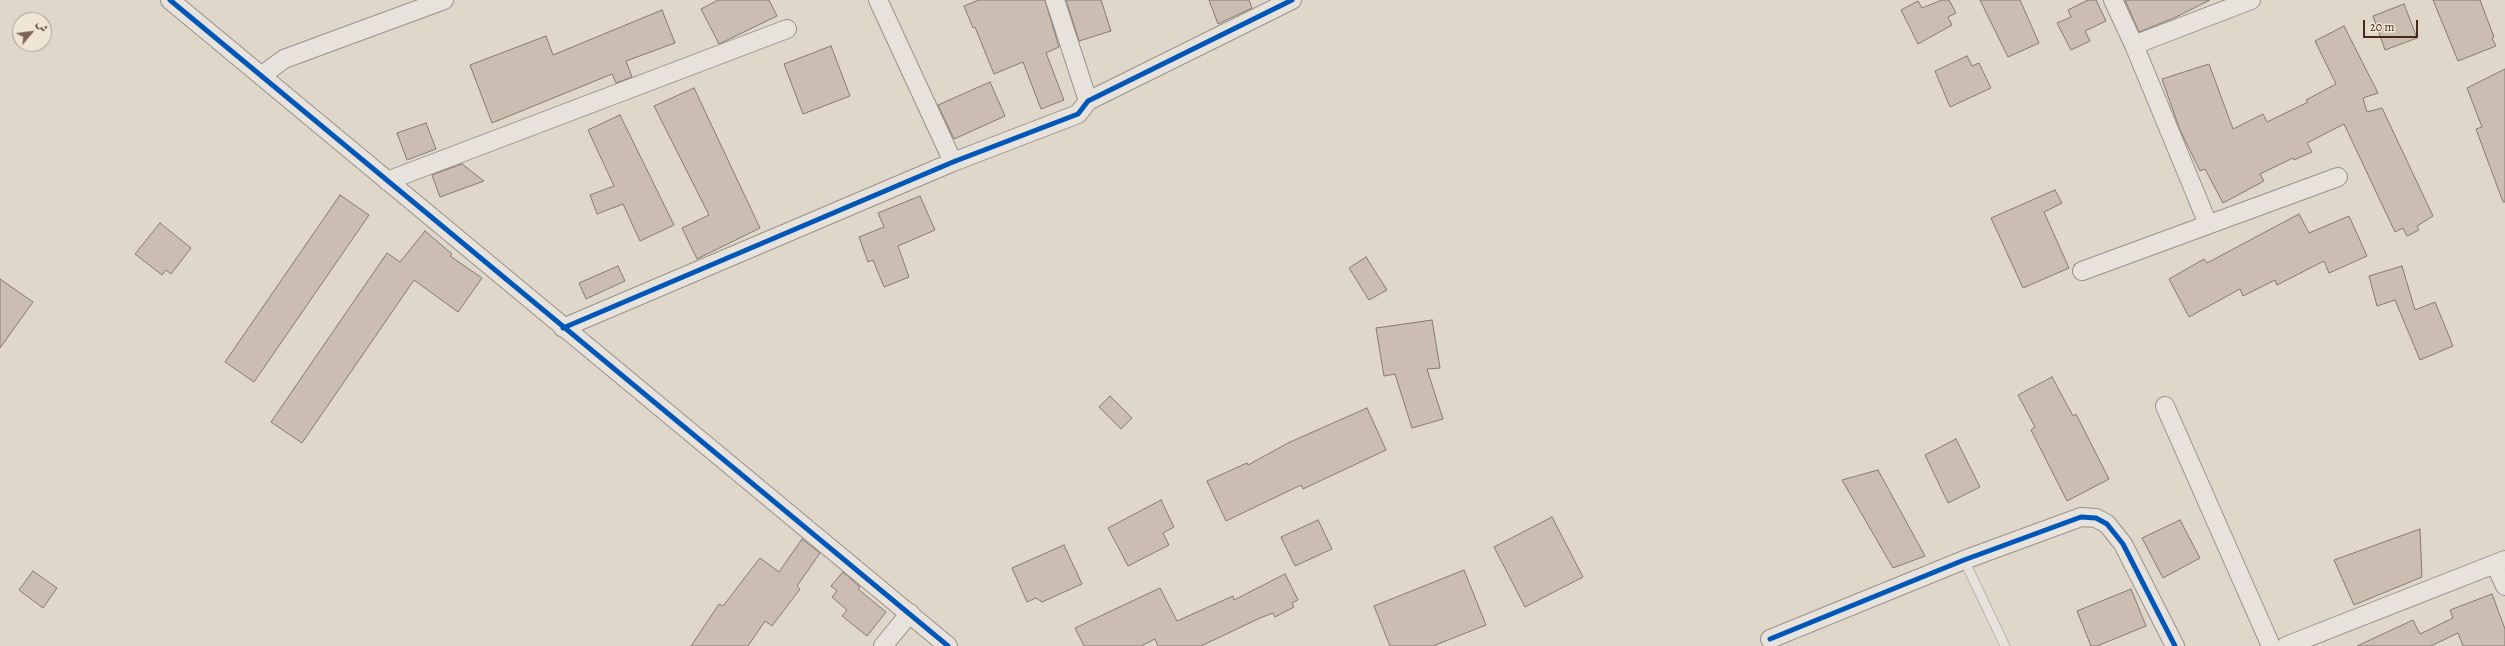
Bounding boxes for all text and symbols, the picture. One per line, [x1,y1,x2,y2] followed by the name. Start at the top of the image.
[12,12,52,52] north arrow
[2365,12,2420,38] scale bar
[33,18,51,35] text: ش
[2370,19,2394,35] text: 20 m

